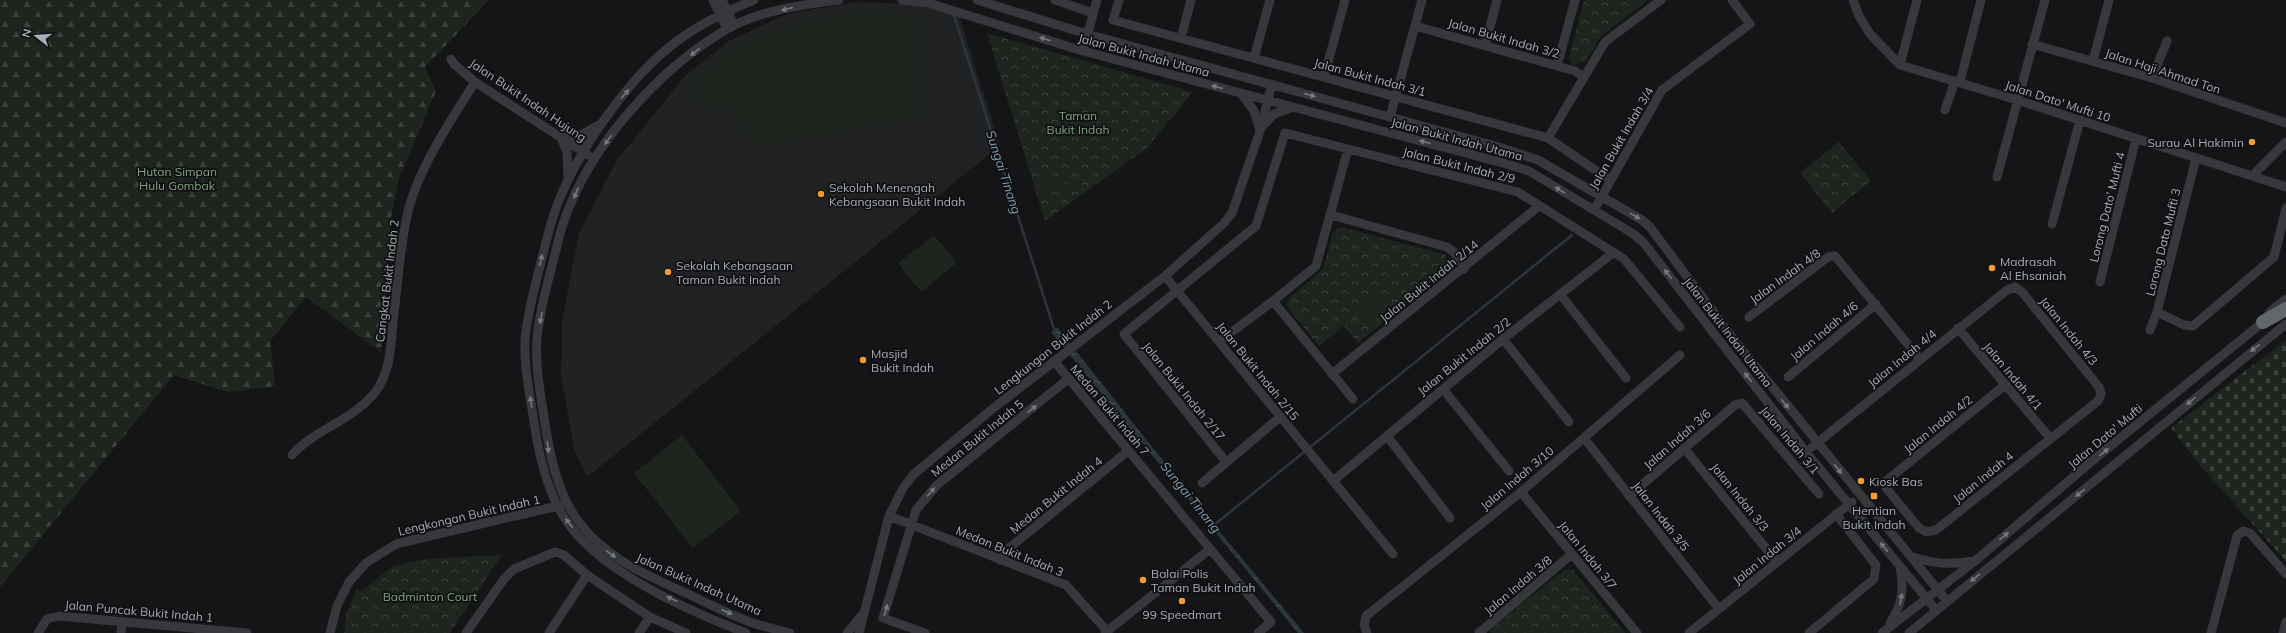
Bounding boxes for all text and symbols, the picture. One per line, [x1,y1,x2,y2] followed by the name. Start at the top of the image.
[781,6,793,12] one-way arrow
[1446,15,1562,61] street label: Jalan Bukit Indah 3/2
[16,16,56,56] north arrow
[19,27,34,39] text: N
[1077,30,1211,80] street label: Jalan Bukit Indah Utama
[1039,36,1051,42] one-way arrow
[2103,45,2223,97] street label: Jalan Haji Ahmad Ton
[689,47,700,56] one-way arrow
[467,55,589,145] street label: Jalan Bukit Indah Hujung
[1312,55,1428,99] street label: Jalan Bukit Indah 3/1
[2003,77,2113,125] street label: Jalan Dato' Mufti 10
[1210,83,1223,89] one-way arrow
[1586,84,1656,192] street label: Jalan Bukit Indah 3/4
[621,89,630,99] one-way arrow
[1304,92,1316,98] one-way arrow
[1046,108,1110,137] park label: Taman Bukit Indah
[1390,114,1524,164] street label: Jalan Bukit Indah Utama
[983,128,1025,216] water label: Sungai Tinang
[604,135,612,146] one-way arrow
[2147,135,2244,150] place label: Surau Al Hakimin
[2247,137,2257,147] marker: Surau Al Hakimin
[1419,139,1431,145] one-way arrow
[1401,144,1517,186] street label: Jalan Bukit Indah 2/9
[2086,150,2128,264] street label: Lorong Dato' Mufti 4
[137,164,217,193] park label: Hutan Simpan Hulu Gombak
[829,180,965,209] place label: Sekolah Menengah Kebangsaan Bukit Indah
[1555,186,1565,194] one-way arrow
[2142,187,2184,297] street label: Lorong Dato Mufti 3
[573,188,579,199] one-way arrow
[816,189,826,199] marker: Sekolah Menengah Kebangsaan Bukit Indah
[1629,213,1641,219] one-way arrow
[372,219,402,343] street label: Cangkat Bukit Indah 2
[1377,237,1481,325] street label: Jalan Bukit Indah 2/14
[1747,245,1823,307] street label: Jalan Indah 4/8
[539,253,545,266] one-way arrow
[2000,254,2066,283] place label: Madrasah Al Ehsaniah
[676,258,793,287] place label: Sekolah Kebangsaan Taman Bukit Indah
[1987,263,1997,273] marker: Madrasah Al Ehsaniah
[663,267,673,277] marker: Sekolah Kebangsaan Taman Bukit Indah
[1663,269,1672,280] one-way arrow
[1680,274,1776,390] street label: Jalan Bukit Indah Utama
[2037,294,2101,368] street label: Jalan Indah 4/3
[991,296,1115,398] street label: Lengkungan Bukit Indah 2
[1787,298,1861,364] street label: Jalan Indah 4/6
[537,312,543,324] one-way arrow
[1414,314,1514,398] street label: Jalan Bukit Indah 2/2
[1214,319,1302,423] street label: Jalan Bukit Indah 2/15
[1865,326,1939,390] street label: Jalan Indah 4/4
[1140,339,1228,443] street label: Jalan Bukit Indah 2/17
[1980,339,2046,413] street label: Jalan Indah 4/1
[2250,344,2261,352] one-way arrow
[871,346,934,375] place label: Masjid Bukit Indah
[858,355,868,365] marker: Masjid Bukit Indah
[1067,361,1153,459] street label: Medan Bukit Indah 7
[1743,371,1752,382] one-way arrow
[1901,392,1975,456] street label: Jalan Indah 4/2
[528,396,534,408] one-way arrow
[928,396,1026,480] street label: Medan Bukit Indah 5
[2185,396,2196,405] one-way arrow
[1781,399,1790,410] one-way arrow
[2065,400,2145,471] street label: Jalan Dato' Mufti
[1757,403,1823,477] street label: Jalan Indah 3/1
[1026,405,1037,414] one-way arrow
[1640,406,1714,472] street label: Jalan Indah 3/6
[545,441,551,453] one-way arrow
[1477,443,1557,513] street label: Jalan Indah 3/10
[2098,447,2109,456] one-way arrow
[1950,448,2016,506] street label: Jalan Indah 4
[1007,453,1105,537] street label: Medan Bukit Indah 4
[1157,458,1225,536] water label: Sungai Tinang
[1708,460,1772,534] street label: Jalan Indah 3/3
[1834,464,1843,475] one-way arrow
[1869,474,1923,489] place label: Kiosk Bas
[1856,476,1866,486] marker: Kiosk Bas
[1629,478,1693,554] street label: Jalan Indah 3/5
[927,486,936,497] one-way arrow
[2074,488,2085,497] one-way arrow
[397,491,541,539] street label: Lengkongan Bukit Indah 1
[1869,491,1879,501] marker: Hentian Bukit Indah
[1842,503,1906,532] place label: Hentian Bukit Indah
[564,518,573,529] one-way arrow
[1556,518,1620,592] street label: Jalan Indah 3/7
[954,523,1066,579] street label: Medan Bukit Indah 3
[1730,523,1804,587] street label: Jalan Indah 3/4
[1999,531,2010,540] one-way arrow
[1879,541,1888,552] one-way arrow
[606,550,616,558] one-way arrow
[634,550,764,618] street label: Jalan Bukit Indah Utama
[1481,552,1555,618] street label: Jalan Indah 3/8
[1151,566,1255,595] place label: Balai Polis Taman Bukit Indah
[1970,574,1980,583] one-way arrow
[1138,575,1148,585] marker: Balai Polis Taman Bukit Indah
[383,589,477,604] park label: Badminton Court
[1898,593,1904,605] one-way arrow
[666,596,678,602] one-way arrow
[1177,596,1187,606] marker: 99 Speedmart
[64,597,214,625] street label: Jalan Puncak Bukit Indah 1
[883,603,889,615] one-way arrow
[1142,607,1222,622] place label: 99 Speedmart
[721,609,733,615] one-way arrow

